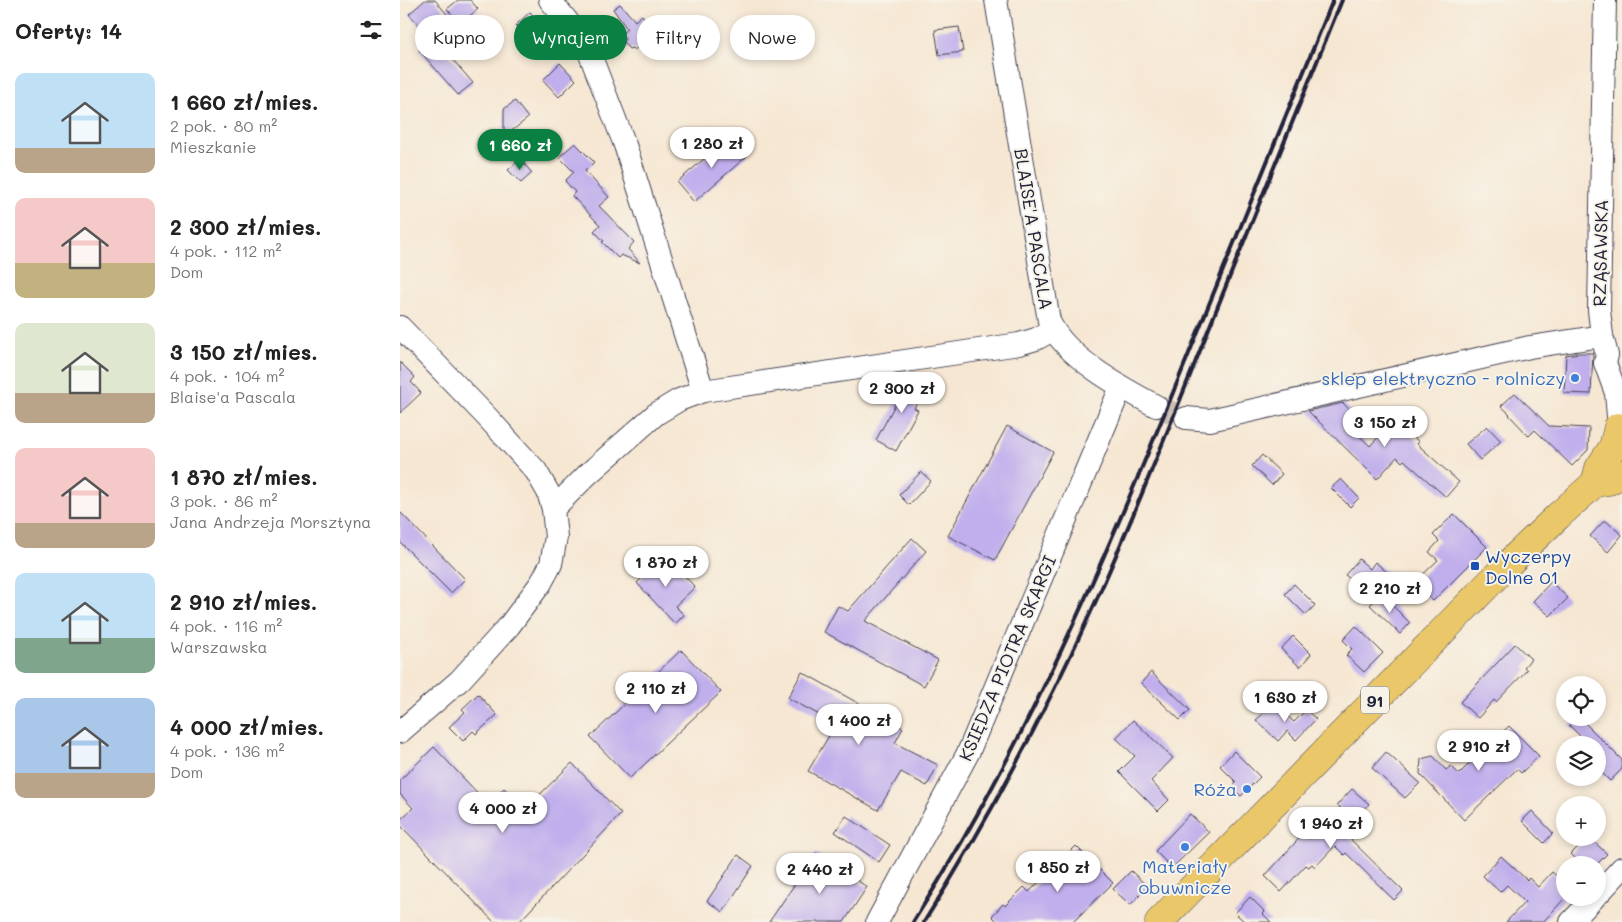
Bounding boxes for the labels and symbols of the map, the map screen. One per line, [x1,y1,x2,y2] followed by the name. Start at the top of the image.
[660,126,764,169] pin: 1 280 zł
[468,128,572,171] pin: 1 660 zł
[1009,147,1059,311] street label: BLAISE'A PASCALA
[1587,199,1613,307] street label: RZĄSAWSKA
[1321,366,1565,390] place label: sklep elektryczno - rolniczy
[850,372,954,414] pin: 2 300 zł
[1569,372,1581,384] marker: sklep elektryczno - rolniczy
[1333,406,1437,448] pin: 3 150 zł
[1485,544,1571,589] place label: Wyczerpy Dolne 01
[614,546,718,588] pin: 1 870 zł
[953,551,1061,764] street label: KSIĘDZA PIOTRA SKARGI
[1469,560,1481,572] marker: Wyczerpy Dolne 01
[1338,572,1442,614] pin: 2 210 zł
[604,672,708,714] pin: 2 110 zł
[1233,680,1337,723] pin: 1 630 zł
[1361,686,1389,714] road number: 91
[807,704,911,746] pin: 1 400 zł
[1427,730,1531,772] pin: 2 910 zł
[1194,777,1237,801] place label: Róża
[1241,783,1253,795] marker: Róża
[451,792,555,834] pin: 4 000 zł
[1279,806,1383,849] pin: 1 940 zł
[1179,841,1191,853] marker: Materiały obuwnicze
[1006,850,1110,893] pin: 1 850 zł
[768,852,872,895] pin: 2 440 zł
[1138,854,1232,899] place label: Materiały obuwnicze

